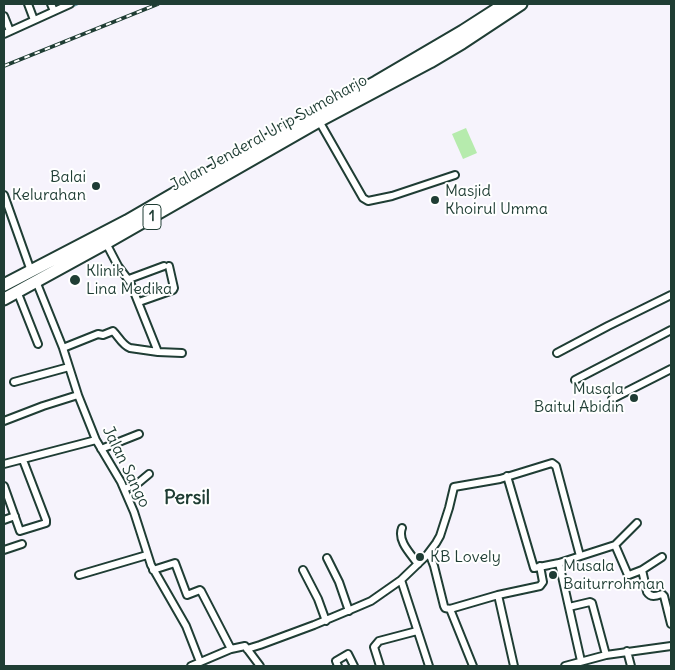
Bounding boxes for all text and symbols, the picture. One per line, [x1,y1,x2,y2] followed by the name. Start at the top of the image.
[167,71,371,195] street label: Jalan Jenderal Urip Sumoharjo
[12,167,86,205] place label: Balai Kelurahan
[90,180,102,192] marker: Balai Kelurahan
[445,181,548,219] place label: Masjid Khoirul Umma
[429,194,441,206] marker: Masjid Khoirul Umma
[143,204,161,230] road number: 1
[86,261,172,299] place label: Klinik Lina Medika
[68,273,82,287] marker: Klinik Lina Medika
[534,379,624,417] place label: Musala Baitul Abidin
[628,392,640,404] marker: Musala Baitul Abidin
[98,423,154,511] street label: Jalan Sango
[164,488,210,510] district label: Persil
[430,547,501,567] place label: KB Lovely
[414,551,426,563] marker: KB Lovely
[563,556,665,594] place label: Musala Baiturrohman
[547,569,559,581] marker: Musala Baiturrohman

